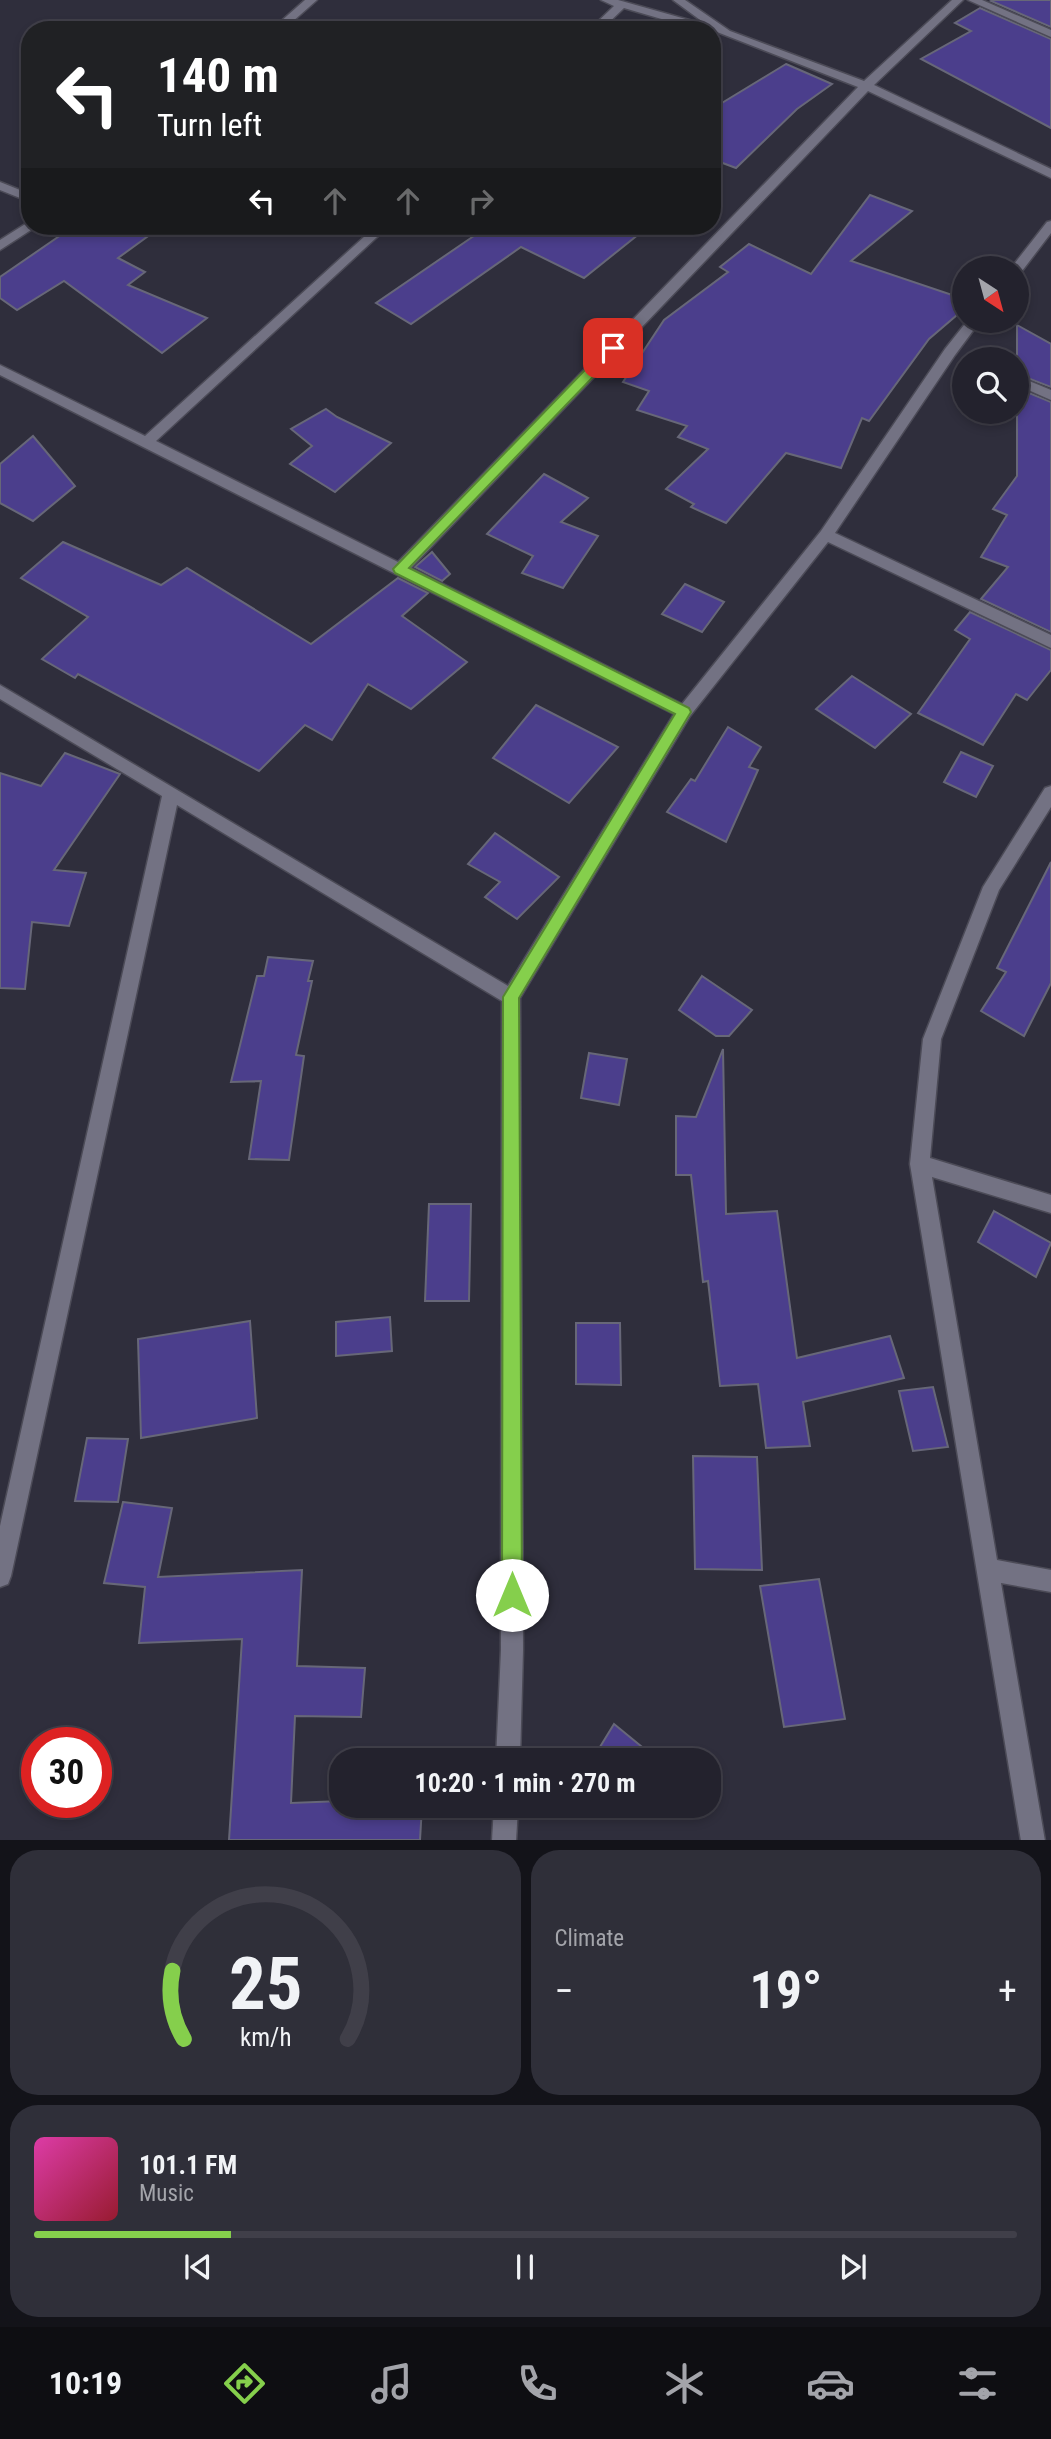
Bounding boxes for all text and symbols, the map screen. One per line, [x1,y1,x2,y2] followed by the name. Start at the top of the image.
[157,47,279,104] text: 140 m
[42,49,133,140] icon: left
[157,106,262,144] text: Turn left
[243,182,281,220] icon: left
[316,182,354,220] icon: ahead
[389,182,427,220] icon: ahead
[462,182,500,220] icon: right
[952,256,1029,332] north arrow
[952,256,1029,424] map controls
[583,318,643,378] pin
[594,329,632,367] icon: arrive
[952,347,1029,424] button: search
[475,1558,549,1632] position arrow
[21,1727,112,1818] speed limit sign: 30
[415,1768,635,1798] text: 10:20 · 1 min · 270 m
[555,1925,624,1952] text: Climate
[228,1941,302,2027] text: 25
[749,1960,822,2021] text: 19°
[555,1969,574,2013] text: −
[998,1969,1017,2013] text: +
[240,2022,291,2051] text: km/h
[139,2150,237,2180] text: 101.1 FM
[139,2180,194,2207] text: Music
[179,2248,217,2286] icon: previous
[506,2248,544,2286] icon: pause
[834,2248,872,2286] icon: next
[220,2359,269,2408] icon: directions
[367,2359,416,2408] icon: music
[513,2359,562,2408] icon: phone
[660,2359,709,2408] icon: climate
[806,2359,855,2408] icon: car
[953,2359,1002,2408] icon: filters
[49,2364,122,2402] text: 10:19

